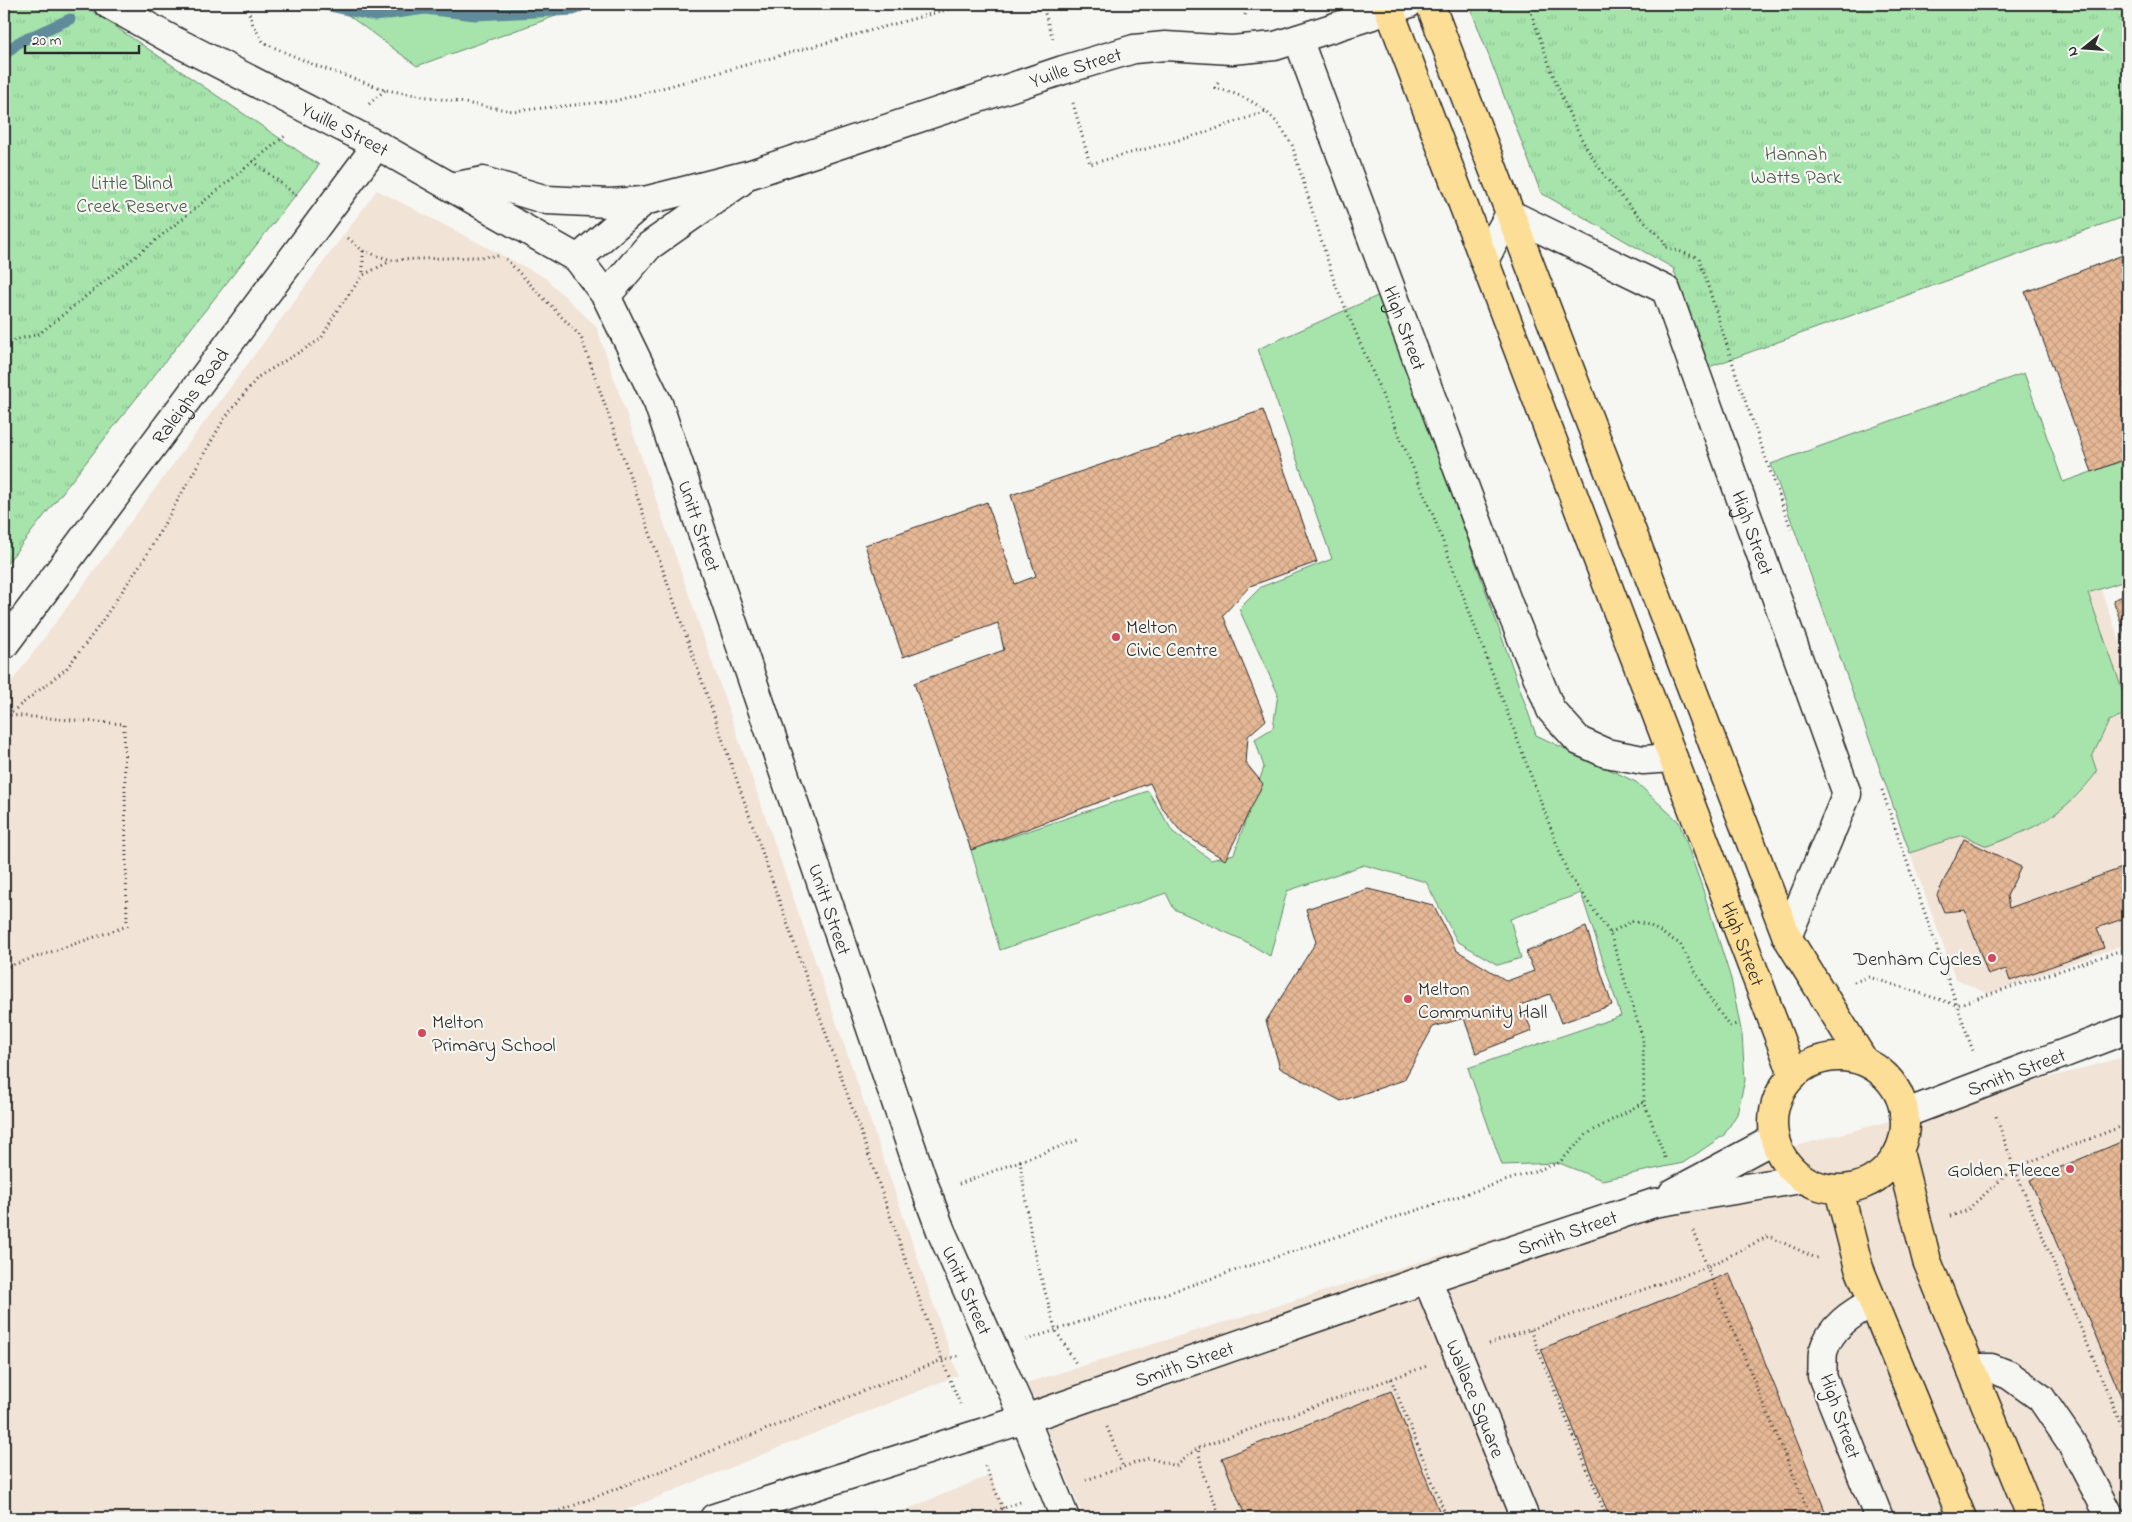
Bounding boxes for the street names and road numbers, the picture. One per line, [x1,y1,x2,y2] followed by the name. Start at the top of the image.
[1026,41,1126,97] street label: Yuille Street
[295,96,394,166] street label: Yuille Street
[1374,282,1432,375] street label: High Street
[146,343,238,452] street label: Raleighs Road
[668,477,727,577] street label: Unitt Street
[1722,487,1779,580] street label: High Street
[799,860,857,960] street label: Unitt Street
[1712,898,1771,991] street label: High Street
[1963,1042,2071,1106] street label: Smith Street
[1514,1204,1622,1265] street label: Smith Street
[933,1242,998,1341] street label: Unitt Street
[1131,1335,1239,1397] street label: Smith Street
[1436,1336,1511,1463] street label: Wallace Square
[1810,1370,1867,1464] street label: High Street

